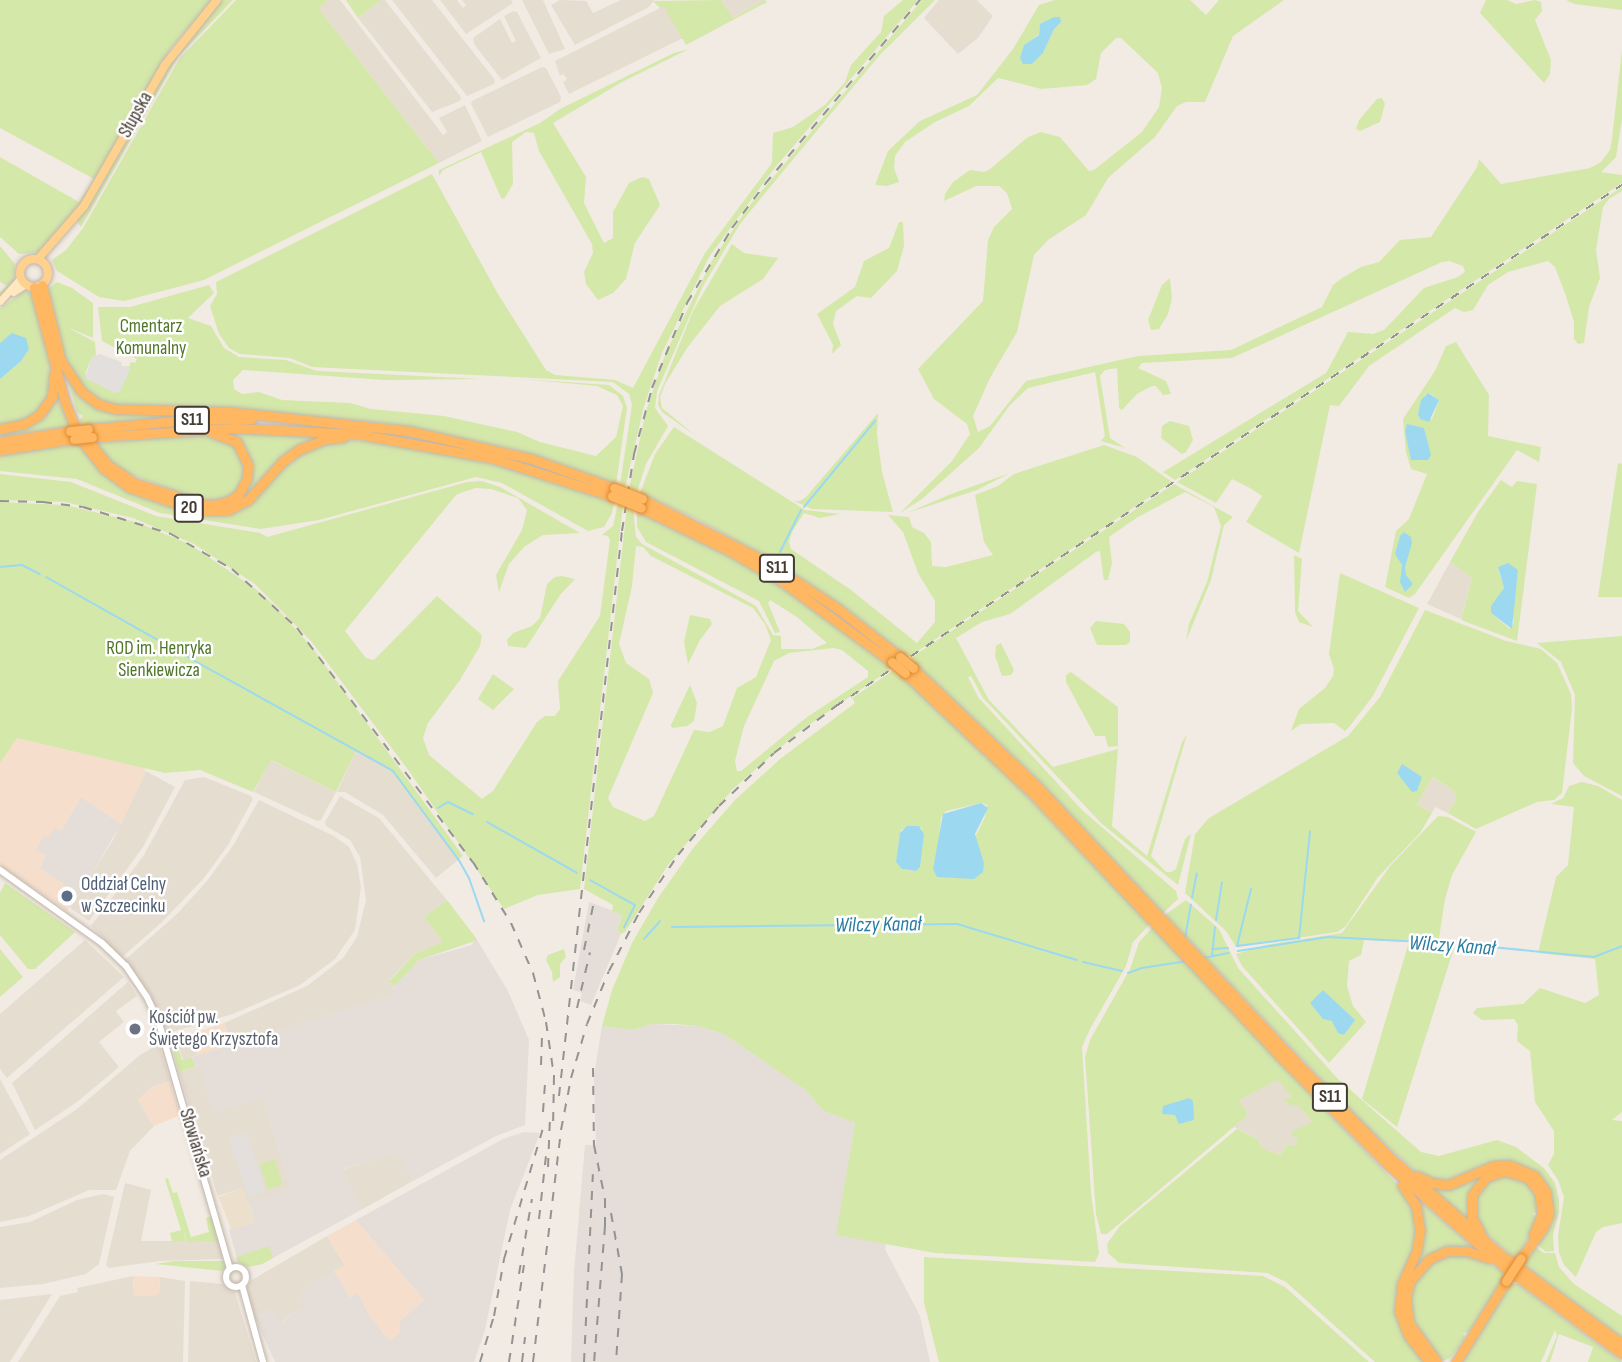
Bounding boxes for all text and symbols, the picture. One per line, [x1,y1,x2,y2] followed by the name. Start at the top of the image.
[114,88,158,142] street label: Słupska
[116,316,186,360] park label: Cmentarz Komunalny
[173,406,211,434] road number: S11
[173,494,205,522] road number: 20
[758,554,796,582] road number: S11
[106,638,212,682] park label: ROD im. Henryka Sienkiewicza
[81,874,166,918] place label: Oddział Celny w Szczecinku
[59,888,75,904] marker: Oddział Celny w Szczecinku
[835,912,921,938] water label: Wilczy Kanał
[1408,930,1496,962] water label: Wilczy Kanał
[149,1007,278,1051] place label: Kościół pw. Świętego Krzysztofa
[127,1021,143,1037] marker: Kościół pw. Świętego Krzysztofa
[1311,1082,1349,1112] road number: S11
[174,1106,216,1180] street label: Słowiańska

